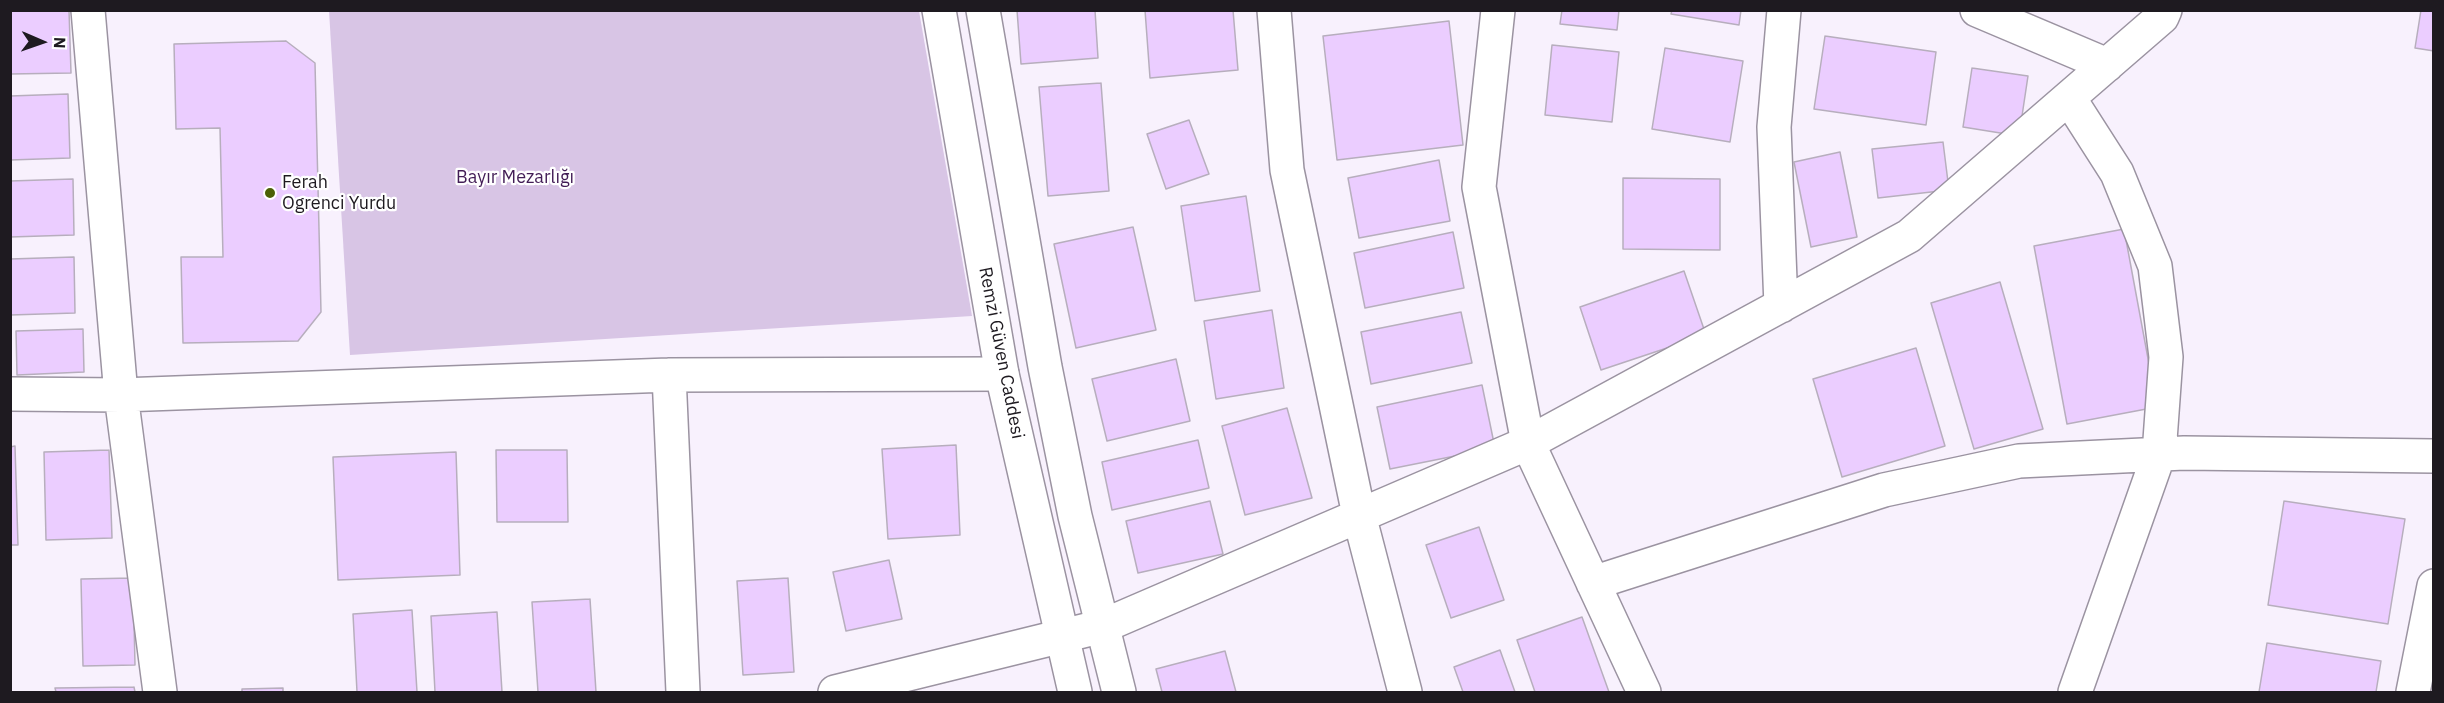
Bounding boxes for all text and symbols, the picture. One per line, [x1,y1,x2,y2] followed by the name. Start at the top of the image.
[12,12,72,72] north arrow
[50,36,70,49] text: N
[456,167,574,189] park label: Bayır Mezarlığı
[282,172,396,214] place label: Ferah Ogrenci Yurdu
[263,186,277,200] marker: Ferah Ogrenci Yurdu
[974,265,1028,441] street label: Remzi Güven Caddesi

